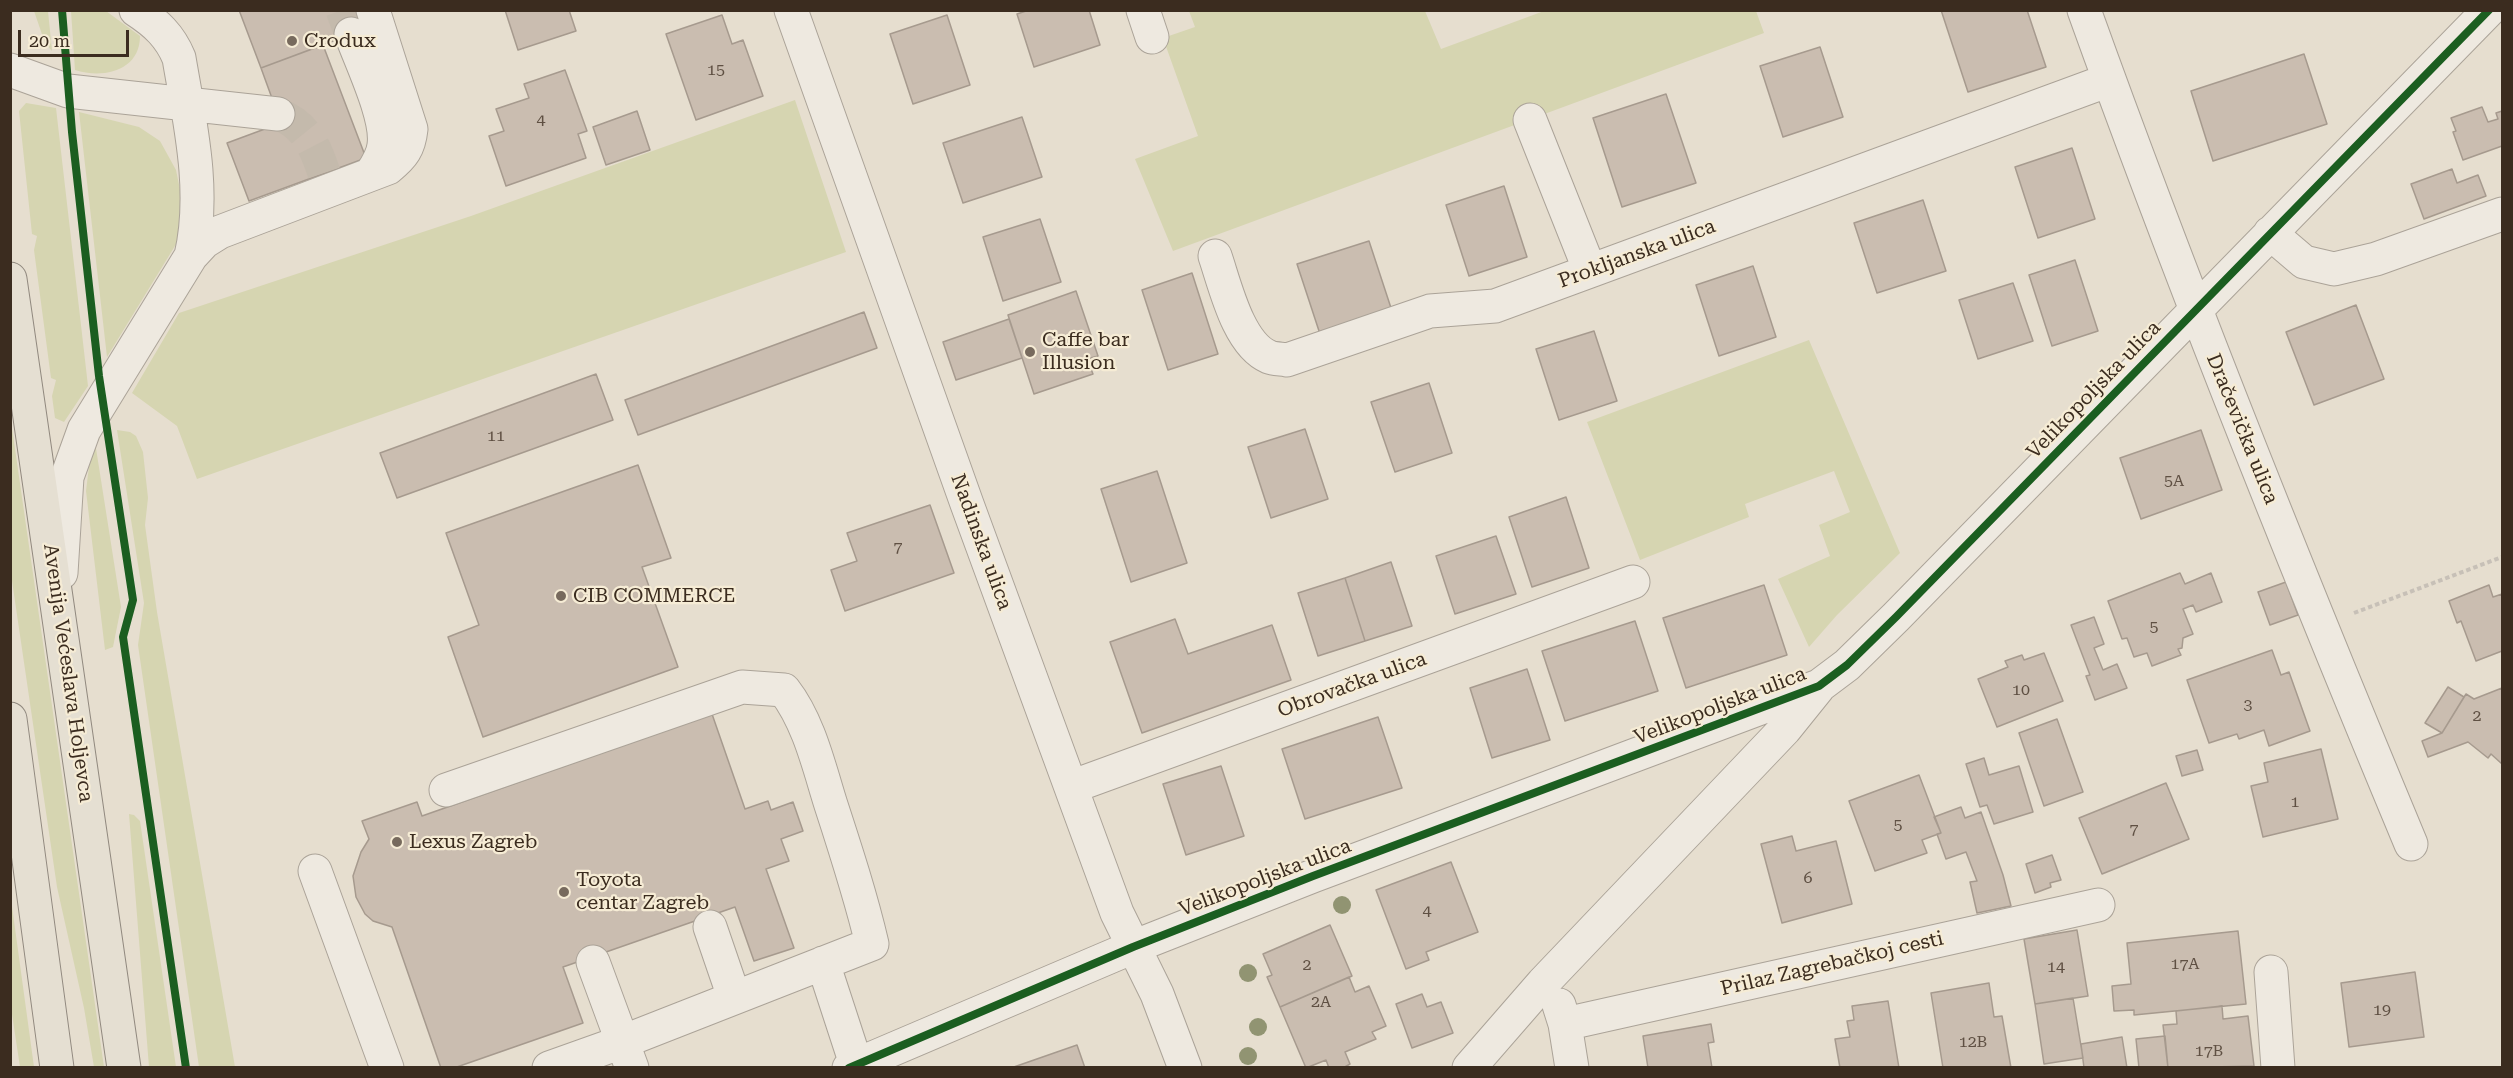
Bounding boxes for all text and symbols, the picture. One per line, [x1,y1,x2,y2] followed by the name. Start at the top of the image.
[21,18,132,56] scale bar
[304,29,376,53] place label: Crodux
[29,30,70,51] text: 20 m
[285,34,299,48] marker: Crodux
[707,60,725,80] house number: 15
[537,110,545,130] house number: 4
[1555,214,1719,294] street label: Prokljanska ulica
[2022,316,2166,464] street label: Velikopoljska ulica
[1042,328,1129,375] place label: Caffe bar Illusion
[1023,345,1037,359] marker: Caffe bar Illusion
[2201,350,2283,508] street label: Dračevička ulica
[487,426,505,446] house number: 11
[945,471,1017,613] street label: Nadinska ulica
[2164,471,2184,491] house number: 5A
[894,537,902,557] house number: 7
[38,542,98,804] street label: Avenija Većeslava Holjevca
[573,584,735,608] place label: CIB COMMERCE
[554,589,568,603] marker: CIB COMMERCE
[2150,617,2158,637] house number: 5
[1274,647,1430,723] street label: Obrovačka ulica
[1631,662,1809,750] street label: Velikopoljska ulica
[2012,680,2030,700] house number: 10
[2244,695,2252,715] house number: 3
[2473,706,2481,726] house number: 2
[2291,792,2299,812] house number: 1
[1894,815,1902,835] house number: 5
[2130,819,2138,839] house number: 7
[409,830,537,854] place label: Lexus Zagreb
[1176,834,1354,922] street label: Velikopoljska ulica
[390,835,404,849] marker: Lexus Zagreb
[576,868,709,915] place label: Toyota centar Zagreb
[1804,868,1812,888] house number: 6
[557,885,571,899] marker: Toyota centar Zagreb
[1423,901,1431,921] house number: 4
[1718,927,1946,1001] street label: Prilaz Zagrebačkoj cesti
[2170,954,2200,974] house number: 17A
[1303,955,1311,975] house number: 2
[2047,957,2065,977] house number: 14
[1311,992,1331,1012] house number: 2A
[2373,1000,2391,1020] house number: 19
[1959,1032,1987,1052] house number: 12B
[2195,1041,2223,1061] house number: 17B

